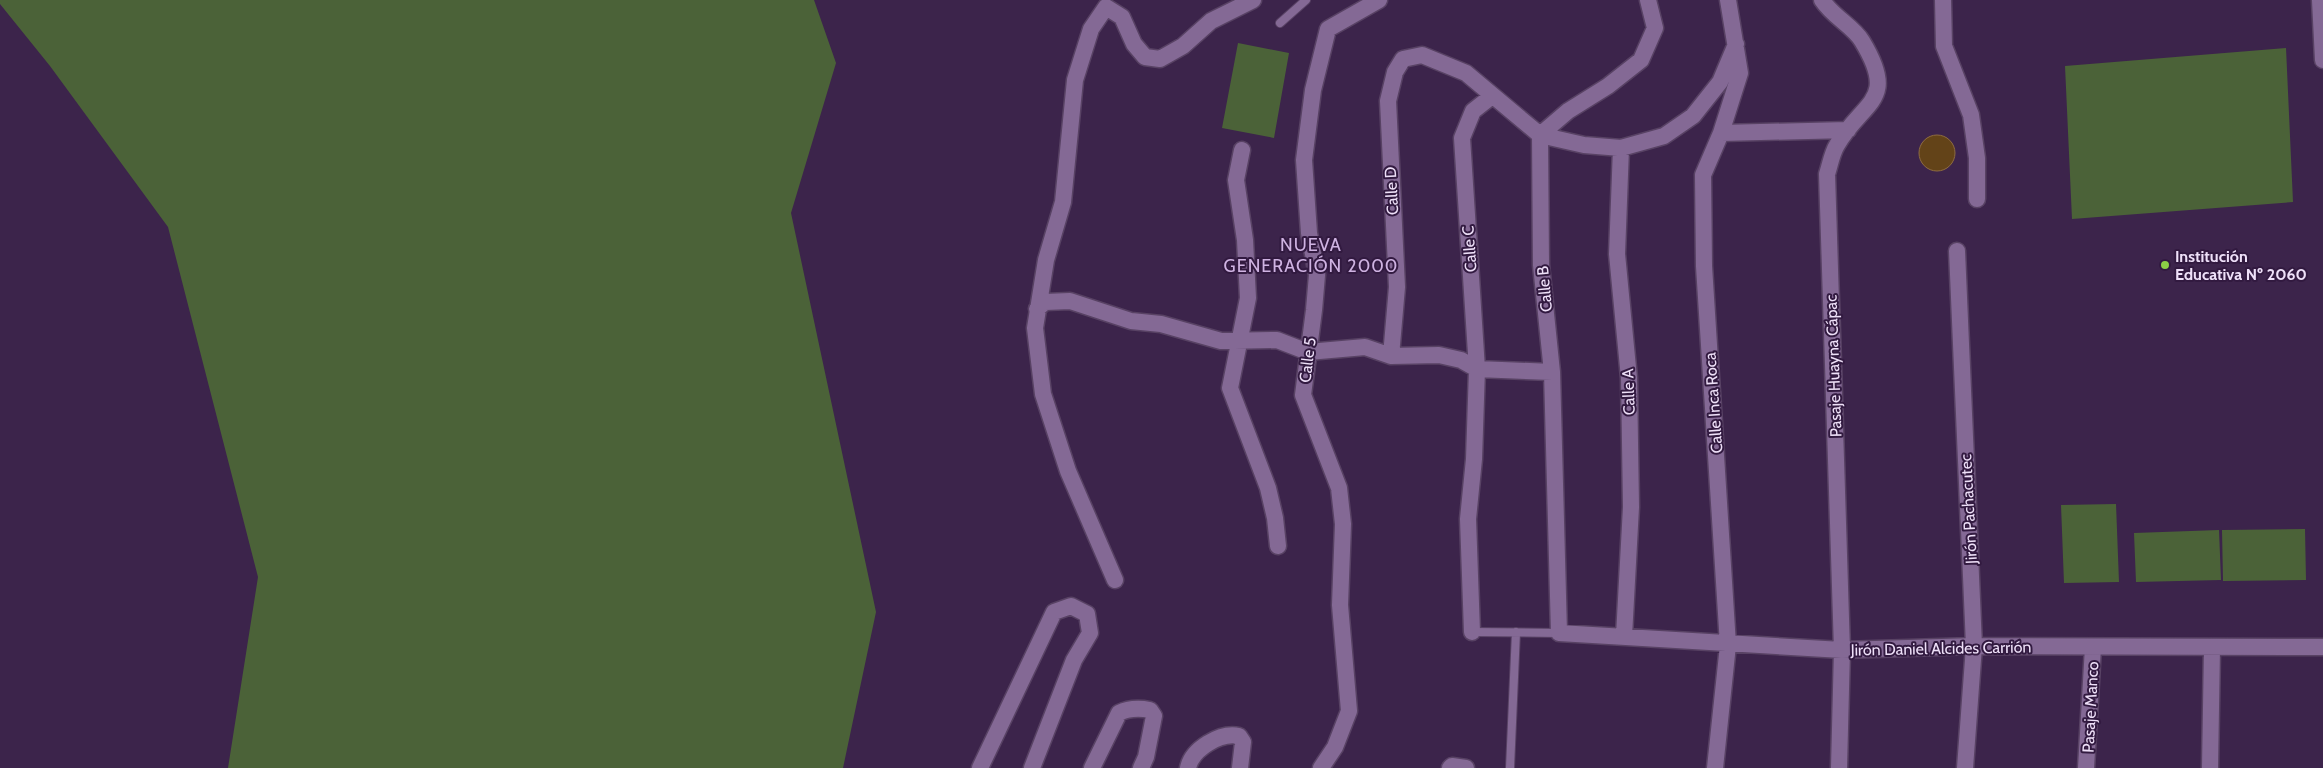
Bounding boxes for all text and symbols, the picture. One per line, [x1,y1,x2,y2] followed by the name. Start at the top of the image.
[1381,166,1402,216] street label: Calle D
[1458,225,1481,273] street label: Calle C
[1224,234,1398,277] district label: NUEVA GENERACIÓN 2000
[2175,247,2307,284] place label: Institución Educativa Nº 2060
[2159,259,2171,271] marker: Institución Educativa Nº 2060
[1533,265,1556,313] street label: Calle B
[1822,294,1845,438] street label: Pasaje Huayna Cápac
[1295,336,1320,384] street label: Calle 5
[1700,351,1727,454] street label: Calle Inca Roca
[1618,368,1639,416] street label: Calle A
[1956,453,1981,565] street label: Jirón Pachacutec
[1849,637,2032,660] street label: Jirón Daniel Alcides Carrión
[2079,661,2102,753] street label: Pasaje Manco

